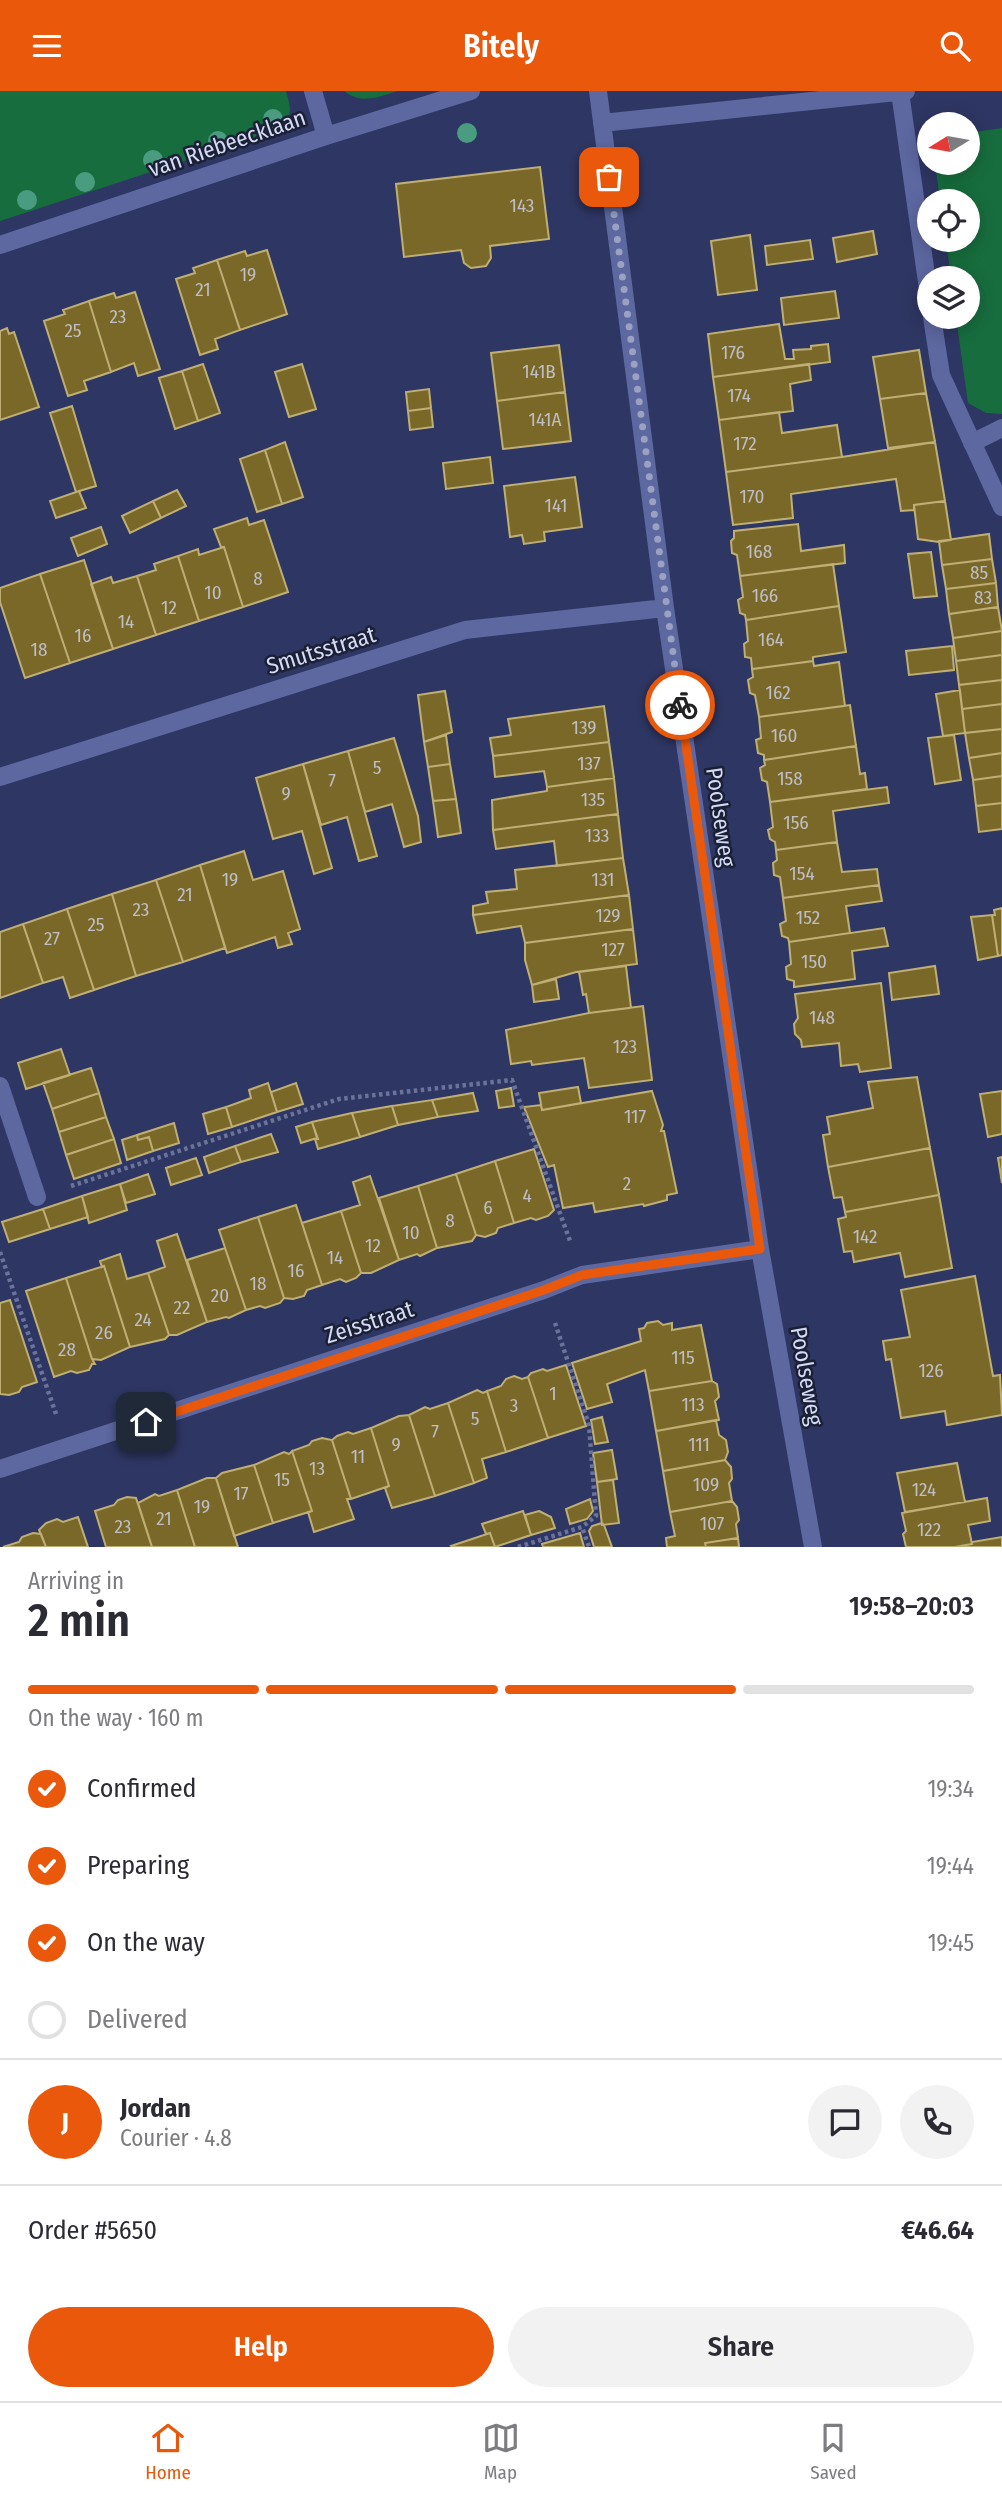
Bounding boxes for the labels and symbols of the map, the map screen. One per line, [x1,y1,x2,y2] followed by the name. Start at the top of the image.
[145,103,309,183] street label: van Riebeecklaan
[917,112,980,175] north arrow
[579,147,639,207] pin
[510,194,534,217] house number: 143
[240,263,256,286] house number: 19
[195,278,211,301] house number: 21
[110,305,126,328] house number: 23
[64,319,82,342] house number: 25
[721,341,745,364] house number: 176
[522,360,556,383] house number: 141B
[727,384,751,407] house number: 174
[529,408,561,431] house number: 141A
[733,432,757,455] house number: 172
[740,485,764,508] house number: 170
[545,494,568,517] house number: 141
[746,540,772,563] house number: 168
[970,561,988,584] house number: 85
[253,567,263,590] house number: 8
[204,581,222,604] house number: 10
[752,584,778,607] house number: 166
[974,586,992,609] house number: 83
[161,596,177,619] house number: 12
[118,610,134,633] house number: 14
[263,620,380,680] street label: Smutsstraat
[75,624,91,647] house number: 16
[758,628,784,651] house number: 164
[31,638,47,661] house number: 18
[645,670,715,740] courier
[765,681,791,704] house number: 162
[571,716,597,739] house number: 139
[771,724,797,747] house number: 160
[577,752,601,775] house number: 137
[373,756,381,779] house number: 5
[700,766,742,869] street label: Poolseweg
[777,767,803,790] house number: 158
[328,769,336,792] house number: 7
[281,782,291,805] house number: 9
[581,788,605,811] house number: 135
[783,811,809,834] house number: 156
[585,824,609,847] house number: 133
[789,862,815,885] house number: 154
[222,868,238,891] house number: 19
[592,868,614,891] house number: 131
[177,883,193,906] house number: 21
[133,898,149,921] house number: 23
[596,904,620,927] house number: 129
[796,906,820,929] house number: 152
[87,913,105,936] house number: 25
[44,927,60,950] house number: 27
[601,938,625,961] house number: 127
[801,950,827,973] house number: 150
[809,1006,835,1029] house number: 148
[613,1035,637,1058] house number: 123
[624,1105,646,1128] house number: 117
[623,1172,631,1195] house number: 2
[522,1184,532,1207] house number: 4
[483,1196,493,1219] house number: 6
[445,1209,455,1232] house number: 8
[402,1221,420,1244] house number: 10
[853,1225,877,1248] house number: 142
[365,1234,381,1257] house number: 12
[327,1246,343,1269] house number: 14
[288,1259,304,1282] house number: 16
[250,1272,266,1295] house number: 18
[211,1284,229,1307] house number: 20
[321,1294,417,1349] street label: Zeisstraat
[174,1296,190,1319] house number: 22
[134,1308,152,1331] house number: 24
[95,1321,113,1344] house number: 26
[785,1324,830,1428] street label: Poolseweg
[58,1338,76,1361] house number: 28
[671,1346,695,1369] house number: 115
[918,1359,944,1382] house number: 126
[549,1382,557,1405] house number: 1
[116,1392,176,1452] pin
[681,1393,705,1416] house number: 113
[510,1394,518,1417] house number: 3
[471,1407,479,1430] house number: 5
[431,1420,439,1443] house number: 7
[391,1433,401,1456] house number: 9
[688,1433,710,1456] house number: 111
[351,1445,365,1468] house number: 11
[309,1457,325,1480] house number: 13
[274,1468,290,1491] house number: 15
[693,1473,719,1496] house number: 109
[912,1478,936,1501] house number: 124
[233,1482,249,1505] house number: 17
[194,1495,210,1518] house number: 19
[156,1507,172,1530] house number: 21
[700,1512,725,1535] house number: 107
[115,1515,131,1538] house number: 23
[917,1518,941,1541] house number: 122

